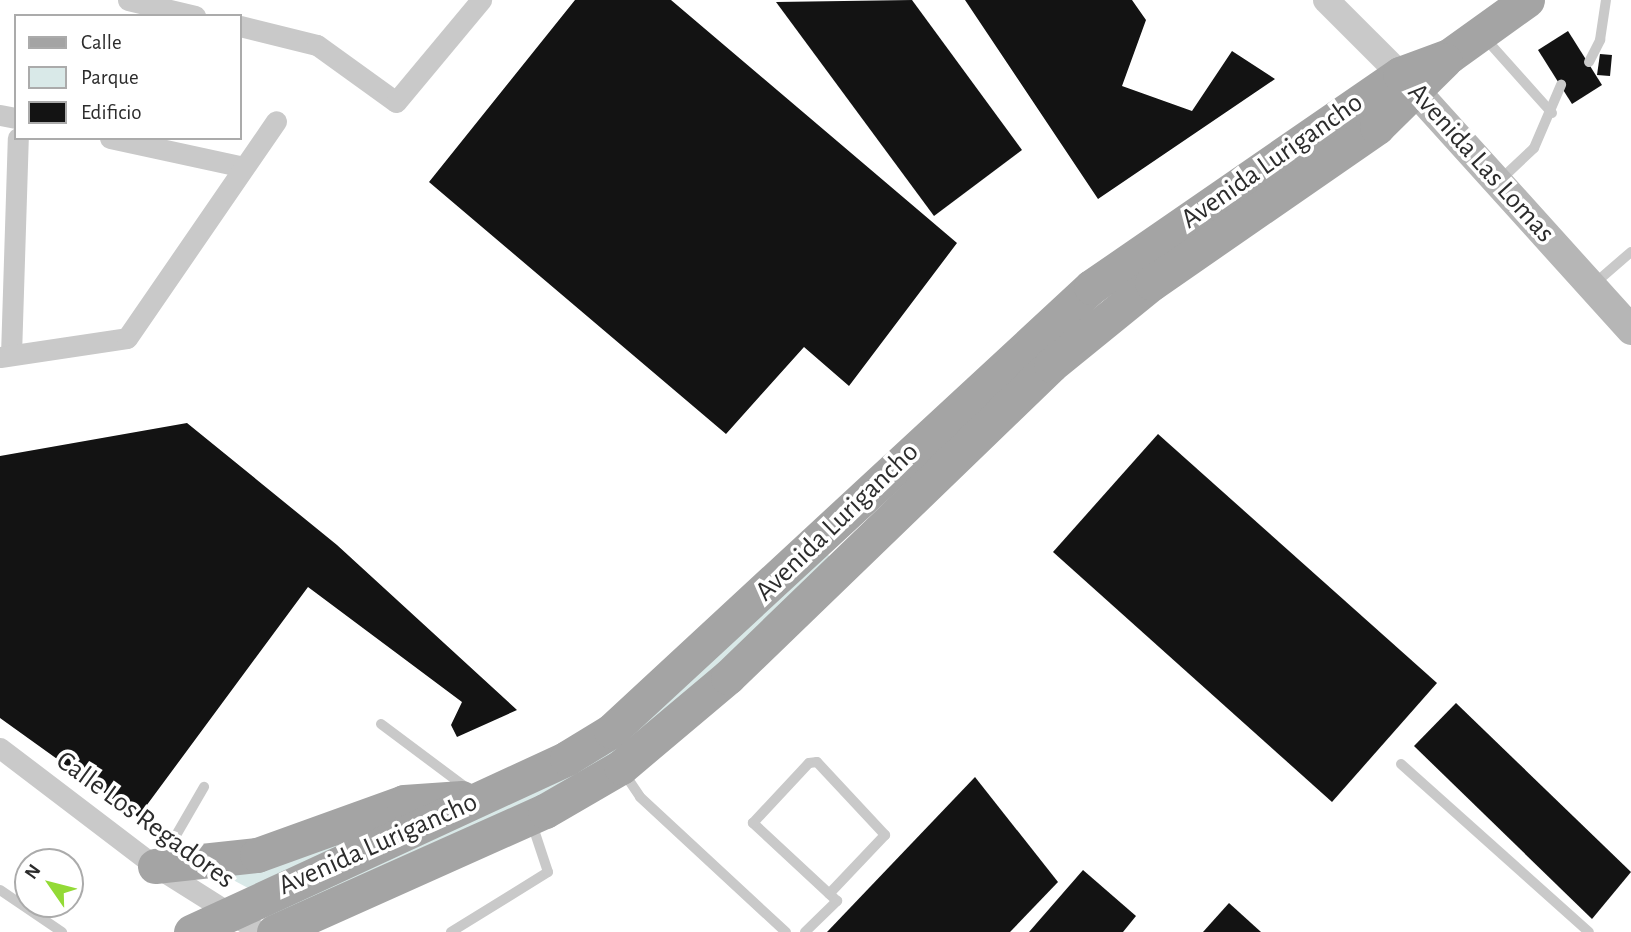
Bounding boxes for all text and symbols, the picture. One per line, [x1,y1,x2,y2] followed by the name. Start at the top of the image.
[14,14,242,140] legend
[81,32,122,53] text: Calle
[81,67,139,88] text: Parque
[1401,76,1561,250] street label: Avenida Las Lomas
[1175,86,1369,236] street label: Avenida Lurigancho
[81,102,142,123] text: Edificio
[748,436,926,608] street label: Avenida Lurigancho
[49,744,241,896] street label: Calle Los Regadores
[273,785,483,903] street label: Avenida Lurigancho
[14,848,84,918] north arrow
[21,861,45,883] text: N

